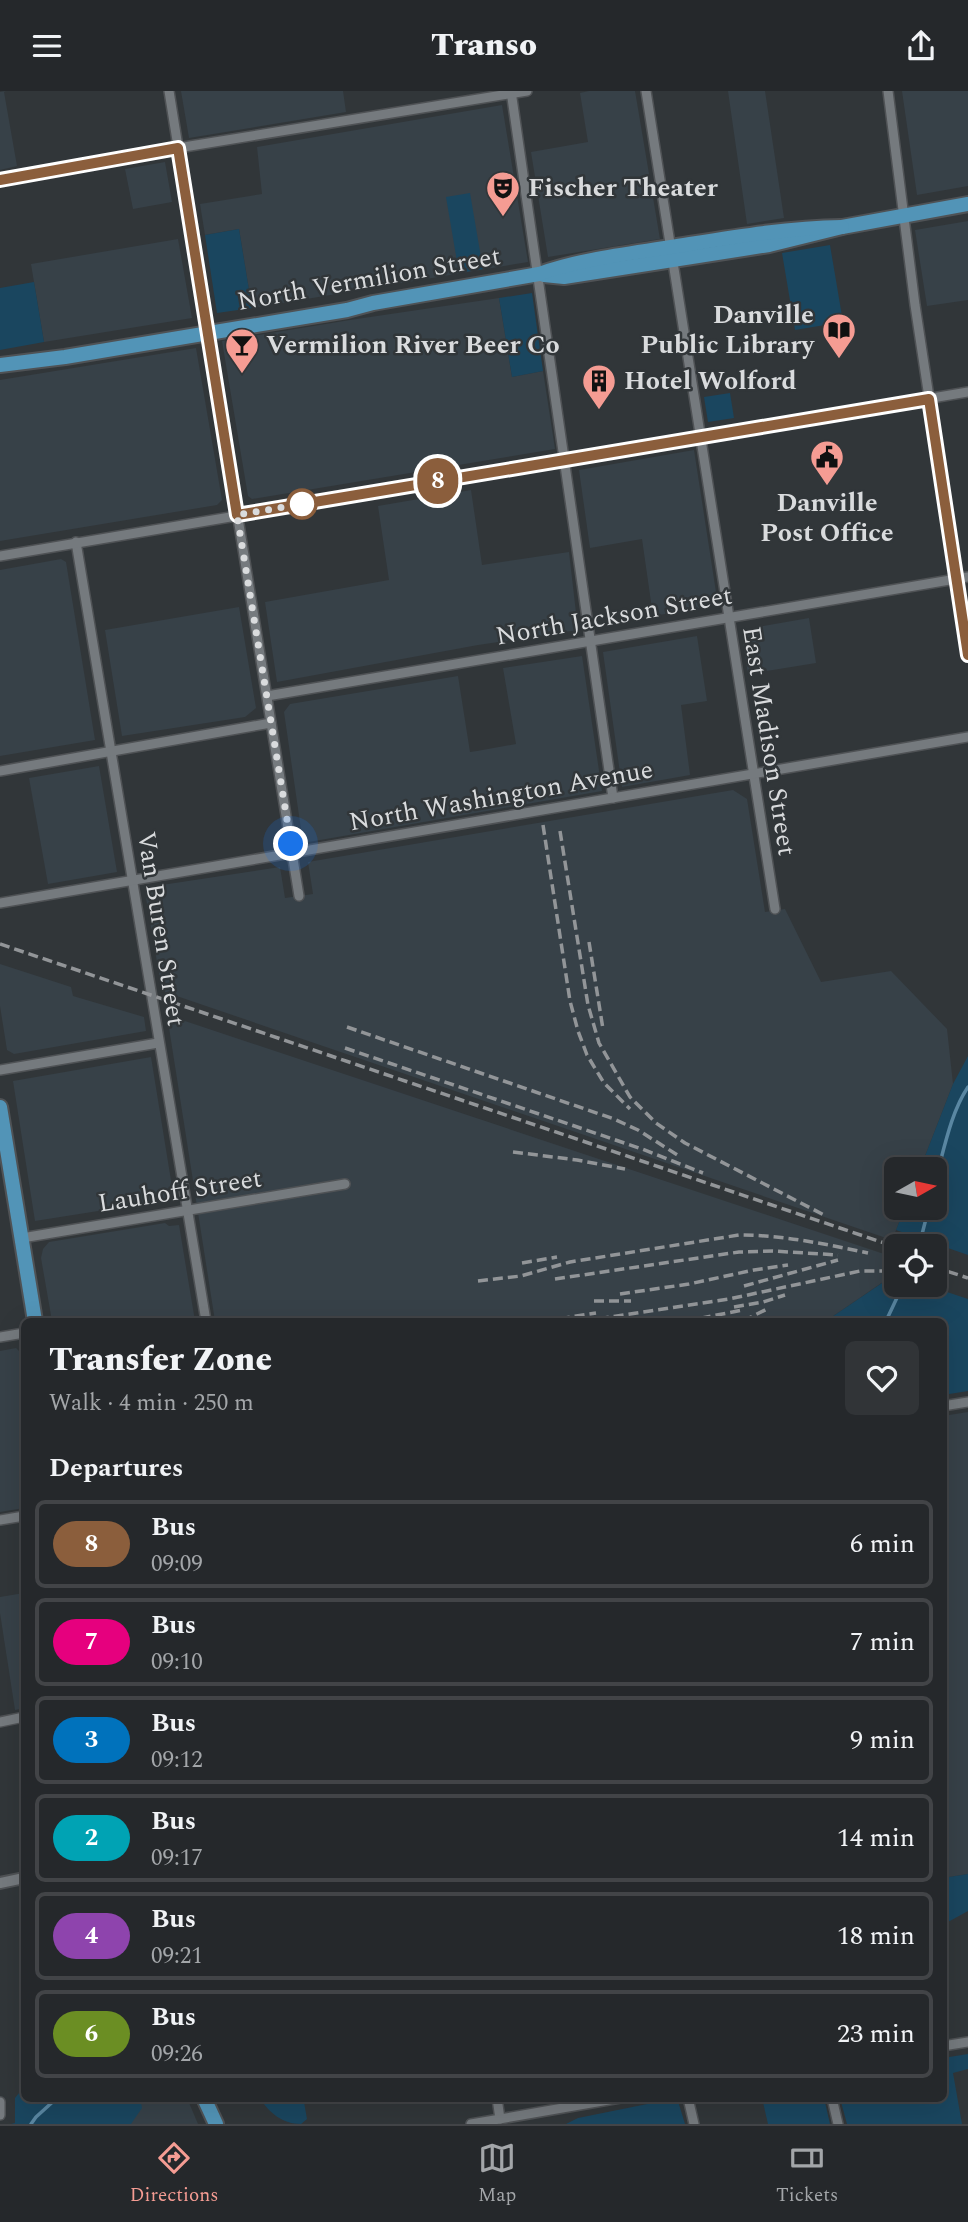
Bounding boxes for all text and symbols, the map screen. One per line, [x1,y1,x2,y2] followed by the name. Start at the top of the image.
[431,21,537,70] text: Transo
[28,27,66,65] icon: menu
[902,27,940,65] icon: share
[528,168,719,208] place label: Fischer Theater
[484,169,522,218] theatre icon: Fischer Theater
[234,236,504,322] street label: North Vermilion Street
[641,295,816,365] place label: Danville Public Library
[820,311,858,360] library icon: Danville Public Library
[266,325,560,365] place label: Vermilion River Beer Co
[223,326,261,375] bar icon: Vermilion River Beer Co
[624,361,797,401] place label: Hotel Wolford
[580,362,618,411] building icon: Hotel Wolford
[808,438,846,487] public building icon: Danville Post Office
[415,458,461,504] line badge: 8
[431,463,445,499] text: 8
[760,483,894,553] place label: Danville Post Office
[287,489,317,519] unlabelled marker
[493,575,735,657] street label: North Jackson Street
[731,623,807,859] street label: East Madison Street
[346,750,656,842] street label: North Washington Avenue
[273,826,308,861] your location
[126,829,196,1029] street label: Van Buren Street
[884,1157,947,1220] north arrow
[884,1157,947,1297] map controls
[95,1158,265,1224] street label: Lauhoff Street
[884,1234,947,1297] button: locate
[49,1335,272,1385] text: Transfer Zone
[845,1341,919,1415] button: heart
[49,1386,254,1421] text: Walk · 4 min · 250 m
[49,1448,183,1488] text: Departures
[151,1507,196,1547] text: Bus
[850,1524,915,1564] text: 6 min
[85,1526,98,1562] text: 8
[151,1547,203,1582] text: 09:09
[151,1605,196,1645] text: Bus
[850,1622,915,1662] text: 7 min
[85,1624,98,1660] text: 7
[151,1645,203,1680] text: 09:10
[151,1703,196,1743] text: Bus
[850,1720,915,1760] text: 9 min
[85,1722,98,1758] text: 3
[151,1743,203,1778] text: 09:12
[151,1801,196,1841] text: Bus
[837,1818,915,1858] text: 14 min
[85,1820,98,1856] text: 2
[151,1841,203,1876] text: 09:17
[151,1899,196,1939] text: Bus
[837,1916,915,1956] text: 18 min
[85,1918,98,1954] text: 4
[151,1939,203,1974] text: 09:21
[151,1997,196,2037] text: Bus
[837,2014,915,2054] text: 23 min
[85,2016,98,2052] text: 6
[151,2037,203,2072] text: 09:26
[130,2139,219,2210] tab: Directions
[478,2139,516,2210] tab: Map
[776,2139,838,2210] tab: Tickets

